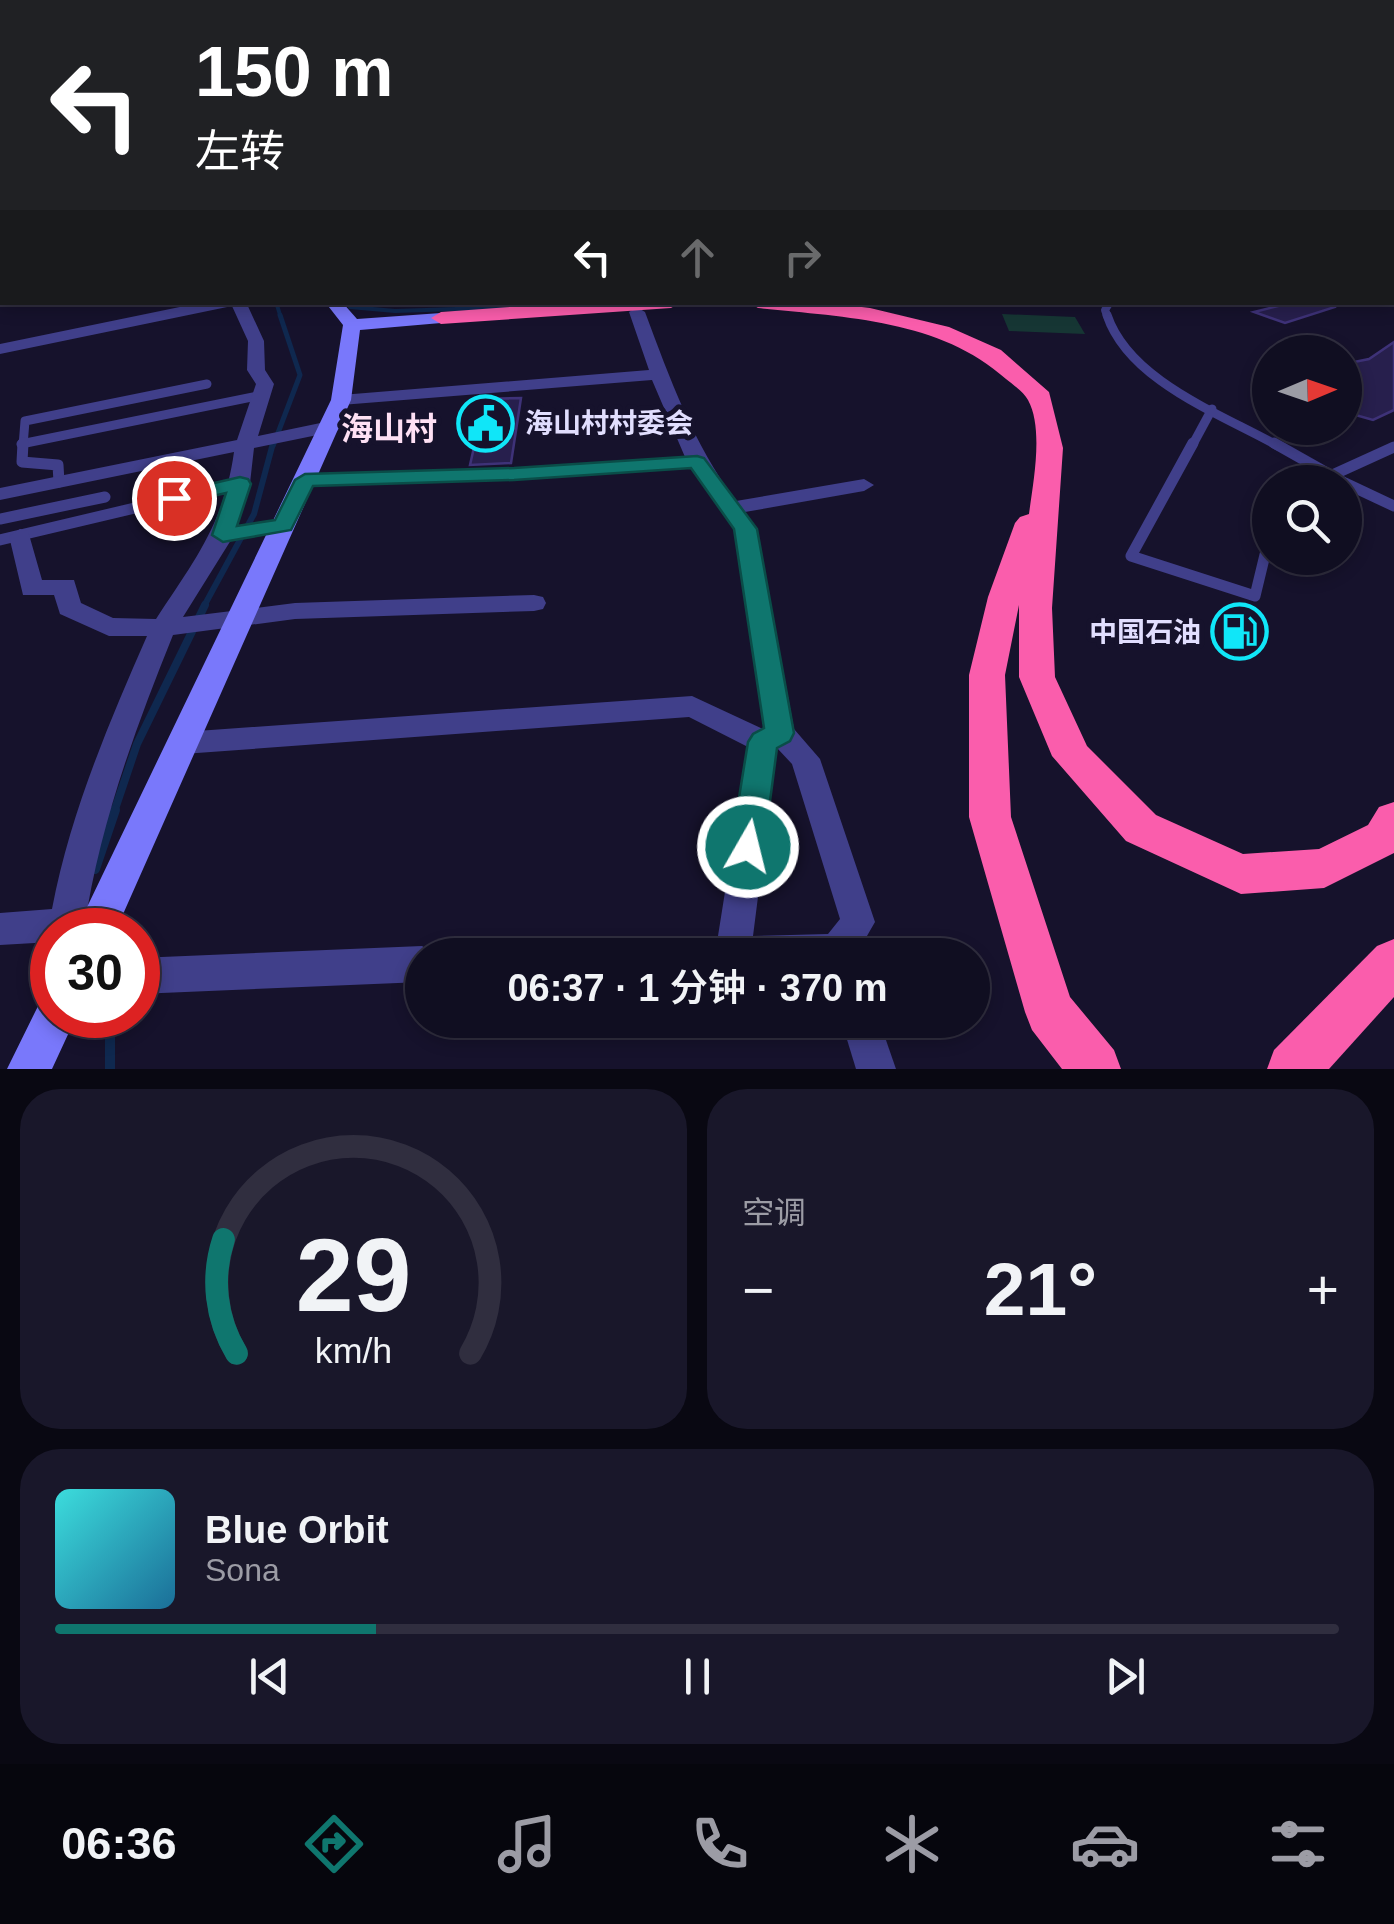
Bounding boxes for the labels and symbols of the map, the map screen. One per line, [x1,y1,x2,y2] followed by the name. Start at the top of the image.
[1252,335,1362,445] north arrow
[456,393,516,453] public building icon: 海山村村委会
[525,408,693,439] place label: 海山村村委会
[341,411,437,447] district label: 海山村
[132,456,217,541] pin
[1210,602,1270,662] fuel station icon: 中国石油
[1089,617,1201,648] place label: 中国石油
[696,795,800,899] position arrow
[30,908,160,1038] speed limit sign: 30

